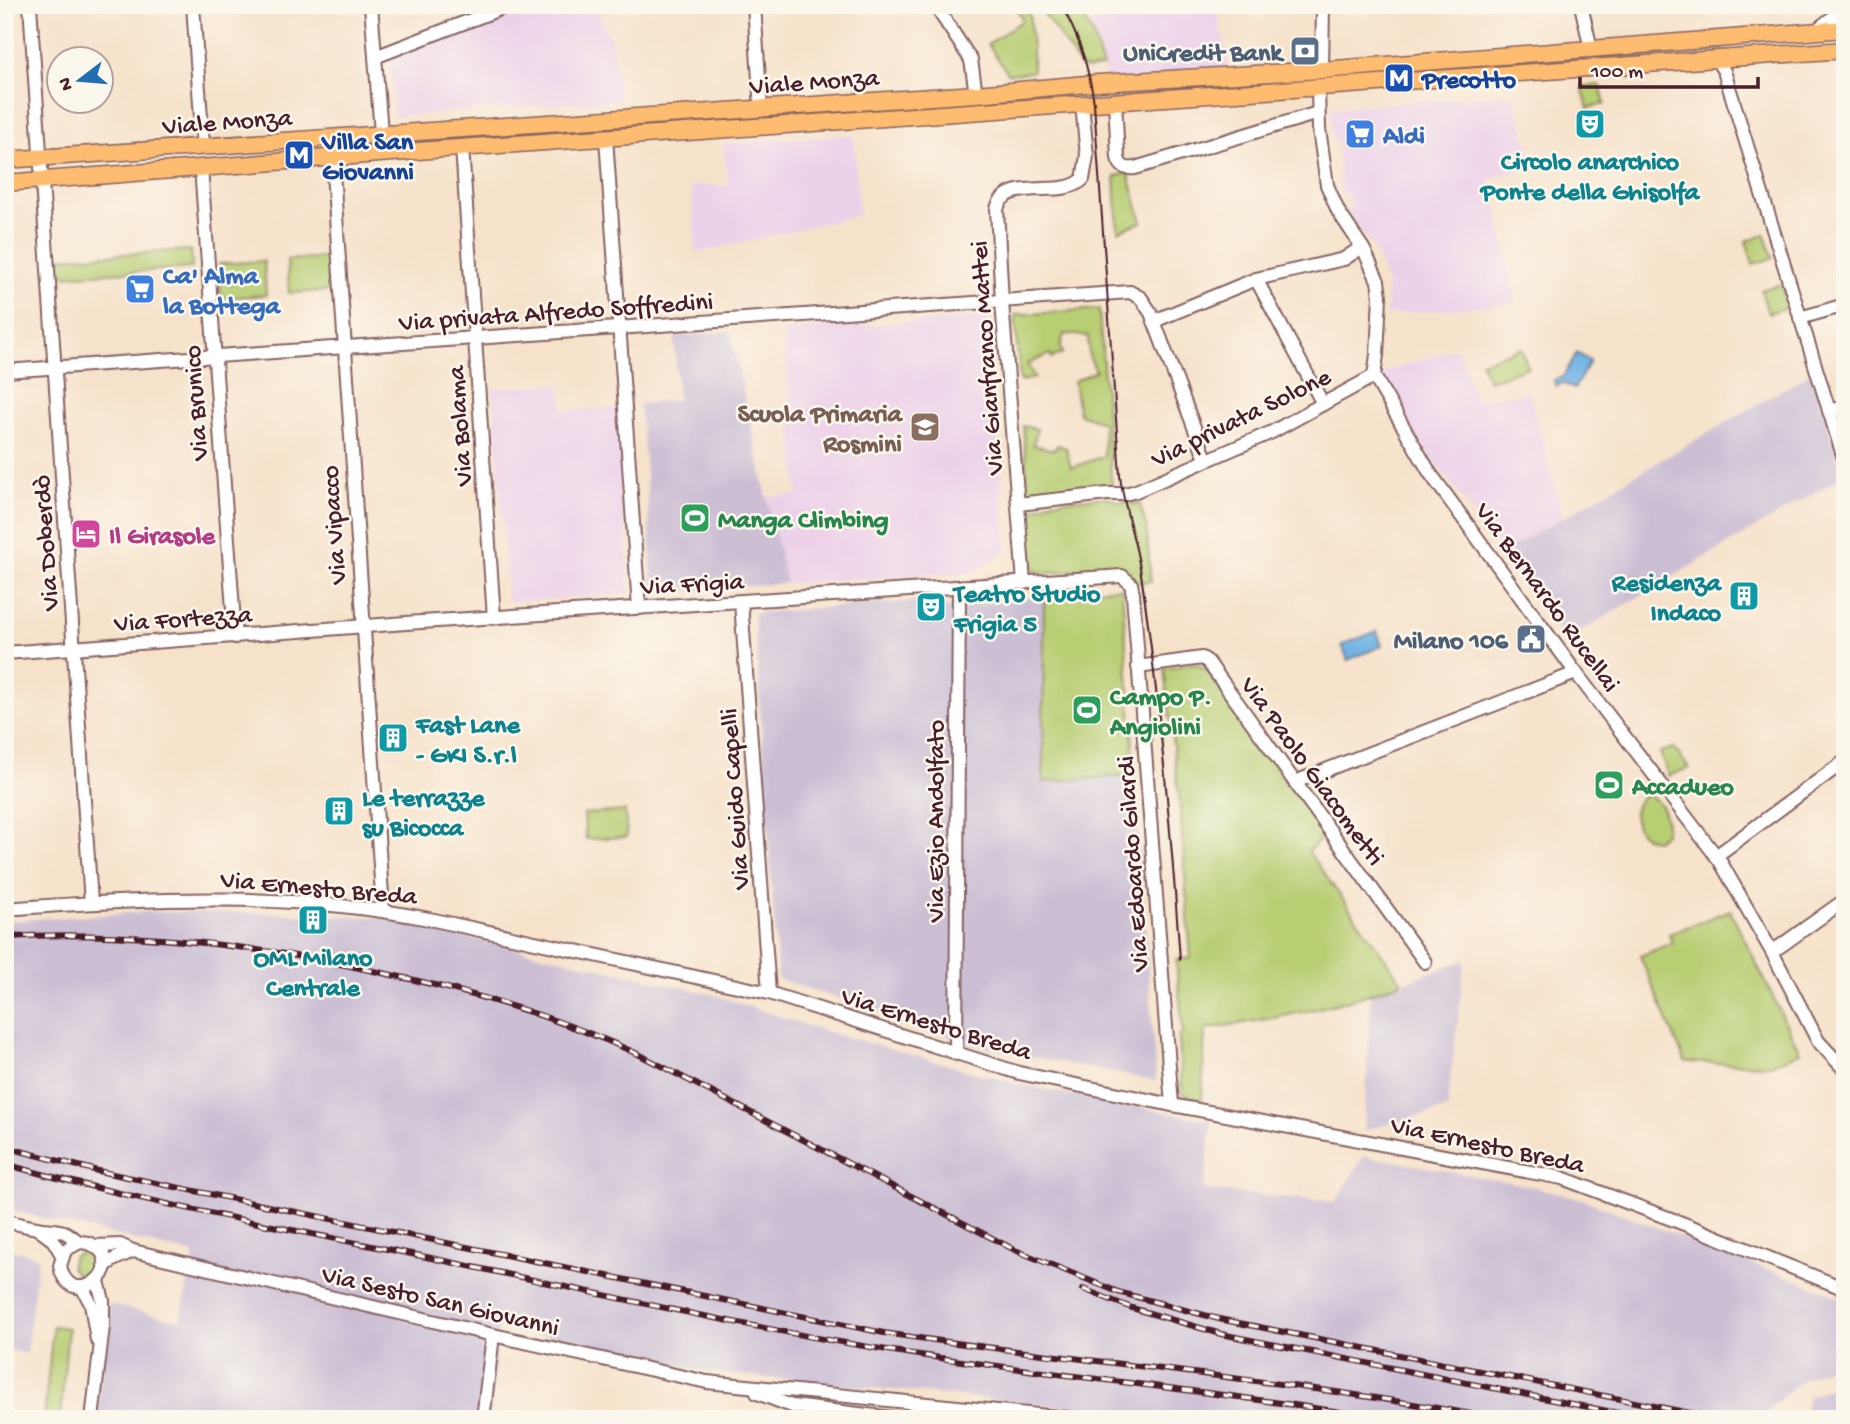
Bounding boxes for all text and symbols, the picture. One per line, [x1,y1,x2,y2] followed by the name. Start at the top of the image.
[1288,34,1322,68] bank icon: UniCredit Bank
[1123,40,1285,71] place label: UniCredit Bank
[46,46,116,116] north arrow
[1580,46,1759,90] scale bar
[1382,61,1416,95] metro station icon: Precotto
[1590,61,1643,86] text: 100 m
[748,64,882,105] street label: Viale Monza
[1420,67,1517,98] place label: Precotto
[54,75,80,93] text: N
[161,104,295,145] street label: Viale Monza
[1573,107,1607,141] theatre icon: Circolo anarchico Ponte della Ghisolfa
[1343,117,1377,151] supermarket icon: Aldi
[1382,123,1425,154] place label: Aldi
[321,129,414,190] place label: Villa San Giovanni
[282,138,316,172] metro station icon: Villa San Giovanni
[1479,149,1701,210] place label: Circolo anarchico Ponte della Ghisolfa
[966,240,1013,477] street label: Via Gianfranco Mattei
[162,263,282,324] place label: Ca' Alma la Bottega
[123,272,157,306] supermarket icon: Ca' Alma la Bottega
[397,288,714,341] street label: Via privata Alfredo Soffredini
[179,344,218,462] street label: Via Brunico
[443,363,482,488] street label: Via Bolama
[1146,363,1337,477] street label: Via privata Solone
[738,401,904,462] place label: Scuola Primaria Rosmini
[908,410,942,444] school or university icon: Scuola Primaria Rosmini
[317,464,356,586] street label: Via Vipacco
[28,474,69,613] street label: Via Doberdò
[1465,497,1625,700] street label: Via Bernardo Rucellai
[678,501,712,535] sports icon: Manga Climbing
[718,507,889,538] place label: Manga Climbing
[69,517,103,551] hotel icon: Il Girasole
[109,523,217,554] place label: Il Girasole
[639,568,746,605] street label: Via Frigia
[1611,570,1723,631] place label: Residenza Indaco
[1727,579,1761,613] building icon: Residenza Indaco
[952,581,1101,642] place label: Teatro Studio Frigia 5
[914,590,948,624] theatre icon: Teatro Studio Frigia 5
[112,601,255,642] street label: Via Fortezza
[1514,622,1548,656] public building icon: Milano 106
[1394,628,1509,659] place label: Milano 106
[1231,671,1389,873] street label: Via Paolo Giacometti
[1109,684,1212,745] place label: Campo P. Angiolini
[1070,693,1104,727] sports icon: Campo P. Angiolini
[716,707,759,891] street label: Via Guido Capelli
[415,712,521,773] place label: Fast Lane - GKI S.r.l
[923,720,954,923] street label: Via Ezio Andolfato
[376,721,410,755] building icon: Fast Lane - GKI S.r.l
[1112,755,1159,974] street label: Via Edoardo Gilardi
[1592,768,1626,802] sports icon: Accadueo
[1631,774,1734,805] place label: Accadueo
[362,785,486,846] place label: Le terrazze su Bicocca
[322,794,356,828] building icon: Le terrazze su Bicocca
[218,866,420,915] street label: Via Ernesto Breda
[296,903,330,937] building icon: OML Milano Centrale
[253,945,373,1006] place label: OML Milano Centrale
[836,982,1036,1070] street label: Via Ernesto Breda
[1386,1112,1588,1183] street label: Via Ernesto Breda
[317,1261,562,1346] street label: Via Sesto San Giovanni

